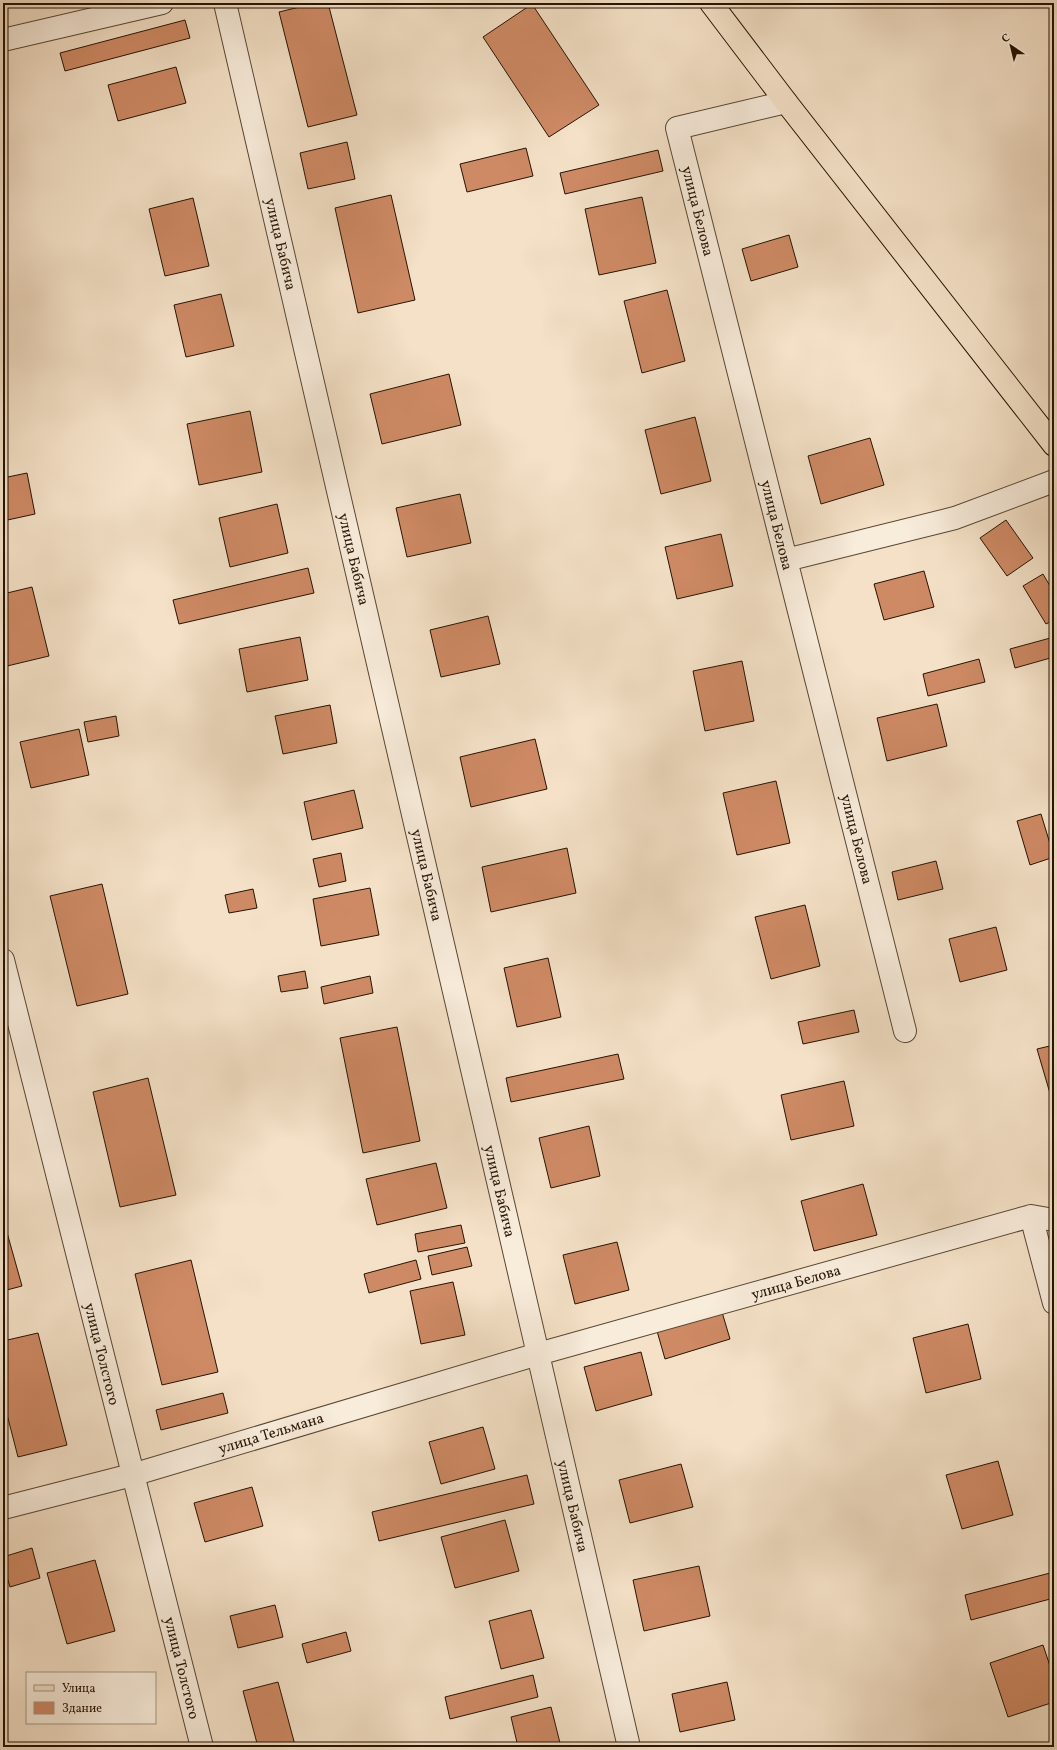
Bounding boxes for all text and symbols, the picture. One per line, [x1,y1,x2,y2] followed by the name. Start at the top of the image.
[991,26,1031,66] north arrow
[999,31,1013,47] text: С
[675,164,718,259] street label: улица Белова
[259,196,300,293] street label: улица Бабича
[754,478,797,573] street label: улица Белова
[332,511,373,608] street label: улица Бабича
[834,792,877,887] street label: улица Белова
[405,827,446,924] street label: улица Бабича
[478,1143,519,1240] street label: улица Бабича
[749,1261,844,1306] street label: улица Белова
[78,1301,123,1408] street label: улица Толстого
[216,1408,327,1460] street label: улица Тельмана
[551,1458,592,1555] street label: улица Бабича
[158,1615,203,1722] street label: улица Толстого
[26,1672,156,1724] legend
[62,1681,95,1697] text: Улица
[62,1701,102,1717] text: Здание

